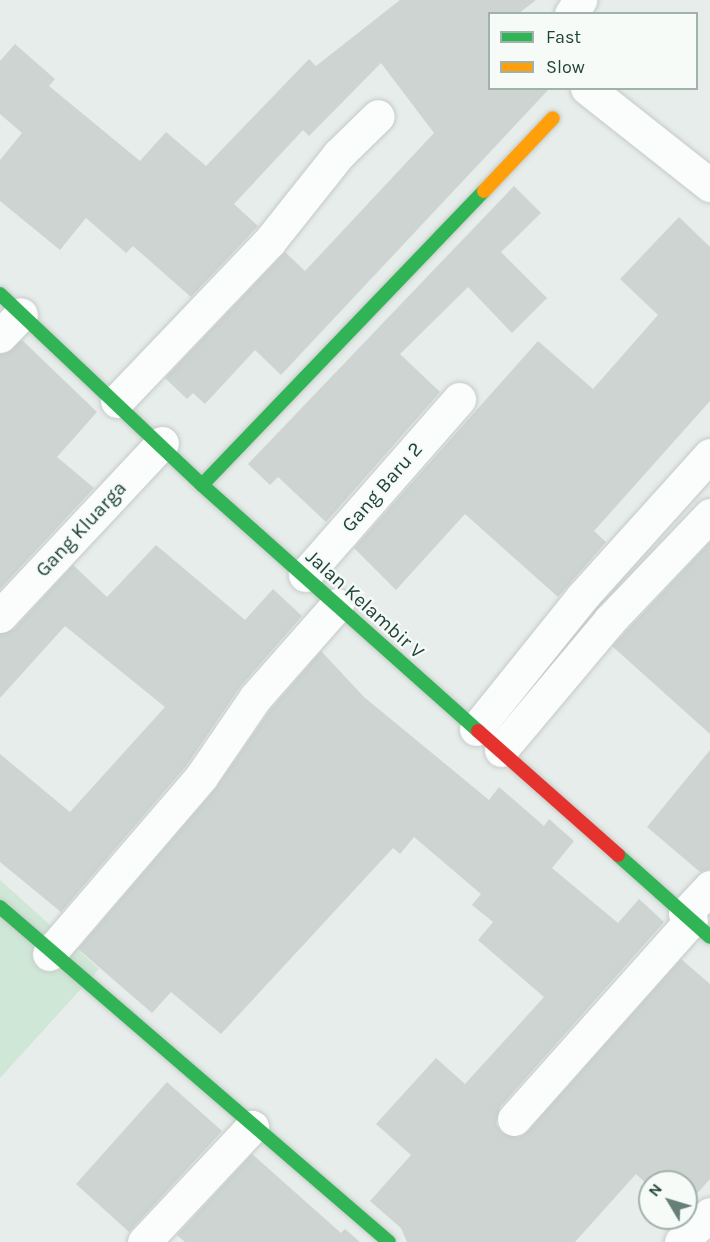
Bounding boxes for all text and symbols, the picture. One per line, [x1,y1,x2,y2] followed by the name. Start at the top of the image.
[488,12,698,90] legend
[546,26,581,48] text: Fast
[546,56,585,78] text: Slow
[336,437,428,537] street label: Gang Baru 2
[31,476,131,582] street label: Gang Kluarga
[301,544,429,664] street label: Jalan Kelambir V
[638,1170,698,1230] north arrow
[644,1179,666,1200] text: N

